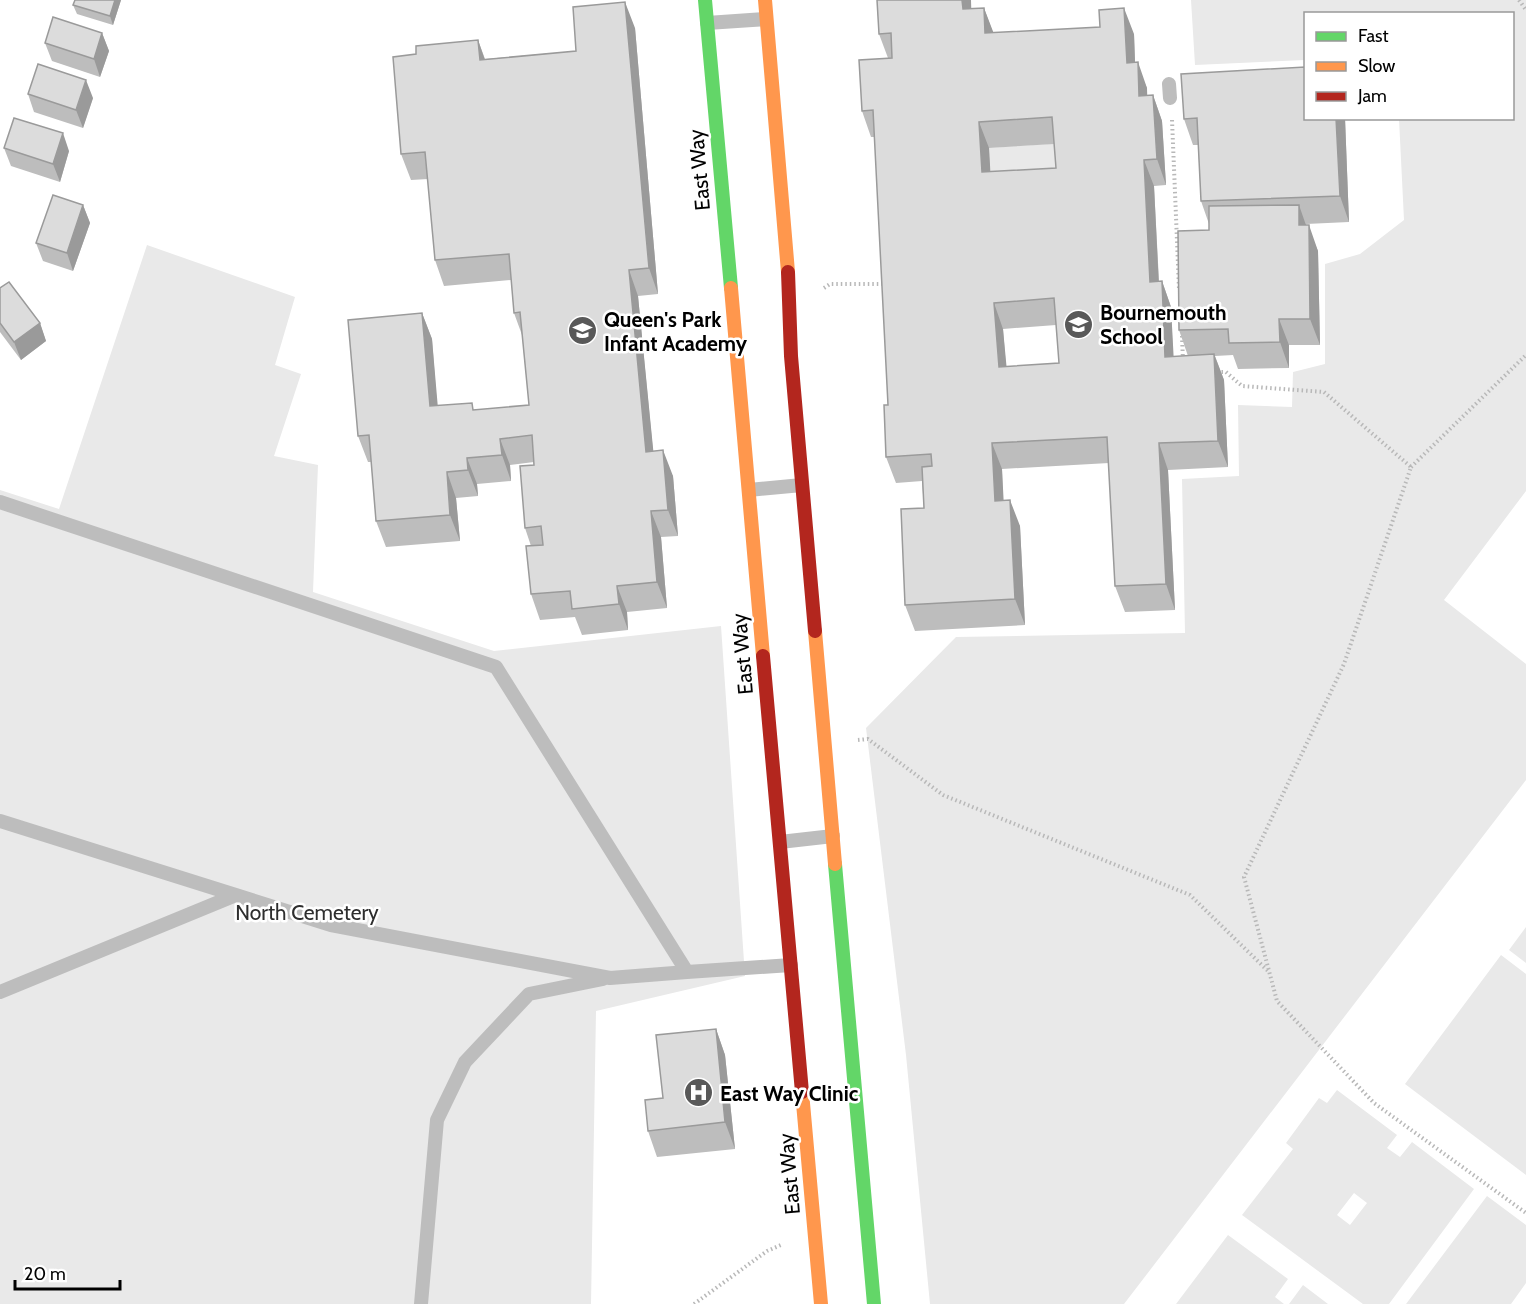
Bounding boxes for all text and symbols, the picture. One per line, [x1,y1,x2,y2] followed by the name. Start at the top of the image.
[1304,12,1514,120] legend
[1358,25,1389,47] text: Fast
[1358,55,1395,77] text: Slow
[1357,85,1387,107] text: Jam
[683,128,715,212] street label: East Way
[1100,300,1227,349] place label: Bournemouth School
[604,307,748,356] place label: Queen's Park Infant Academy
[1063,308,1095,340] school or university icon: Bournemouth School
[567,315,599,347] school or university icon: Queen's Park Infant Academy
[726,612,758,696] street label: East Way
[235,900,379,925] park label: North Cemetery
[683,1077,715,1109] hospital icon: East Way Clinic
[720,1081,859,1106] place label: East Way Clinic
[773,1132,805,1216] street label: East Way
[15,1253,120,1291] scale bar
[24,1263,66,1285] text: 20 m

